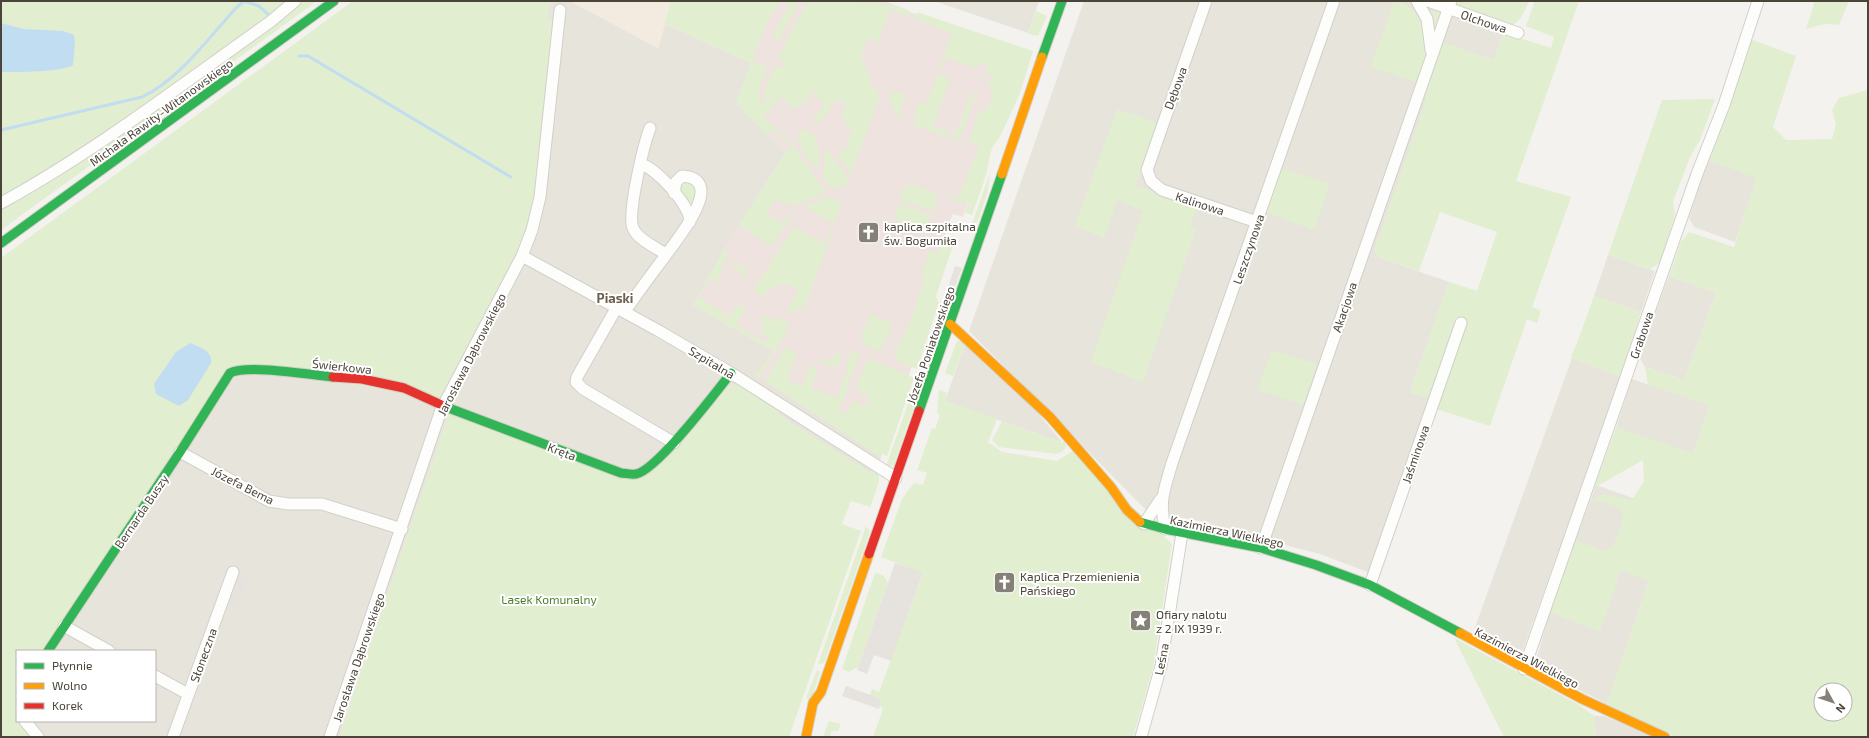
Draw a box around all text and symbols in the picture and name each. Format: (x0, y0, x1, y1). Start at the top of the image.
street label: Olchowa (1459, 7, 1509, 35)
street label: Michała Rawity-Witanowskiego (87, 55, 235, 169)
street label: Dębowa (1161, 65, 1189, 111)
street label: Kalinowa (1174, 189, 1226, 217)
street label: Leszczynowa (1229, 212, 1267, 286)
place label: kaplica szpitalna św. Bogumiła (884, 219, 976, 247)
church icon: kaplica szpitalna św. Bogumiła (855, 220, 881, 246)
street label: Akacjowa (1329, 280, 1360, 334)
street label: Józefa Poniatowskiego (903, 284, 957, 406)
street label: Jarosława Dąbrowskiego (434, 290, 508, 418)
district label: Piaski (597, 290, 633, 306)
street label: Grabowa (1626, 310, 1656, 360)
street label: Szpitalna (687, 343, 737, 381)
street label: Świerkowa (311, 356, 373, 376)
street label: Jaśminowa (1399, 423, 1431, 485)
street label: Kręta (546, 439, 578, 463)
street label: Józefa Bema (209, 463, 277, 507)
street label: Bernarda Buszy (111, 471, 171, 551)
street label: Kazimierza Wielkiego (1169, 512, 1285, 550)
place label: Kaplica Przemienienia Pańskiego (1020, 569, 1140, 597)
church icon: Kaplica Przemienienia Pańskiego (992, 570, 1018, 596)
street label: Jarosława Dąbrowskiego (329, 590, 387, 723)
park label: Lasek Komunalny (501, 592, 597, 606)
place label: Ofiary nalotu z 2 IX 1939 r. (1156, 607, 1227, 635)
place icon: Ofiary nalotu z 2 IX 1939 r. (1128, 608, 1154, 634)
street label: Kazimierza Wielkiego (1472, 624, 1582, 691)
street label: Słoneczna (187, 626, 219, 684)
street label: Leśna (1151, 642, 1171, 676)
legend (16, 650, 156, 722)
text: Płynnie (52, 658, 92, 672)
text: Wolno (52, 678, 88, 692)
north arrow (1813, 682, 1853, 722)
text: Korek (52, 698, 83, 712)
text: N (1833, 702, 1849, 716)

